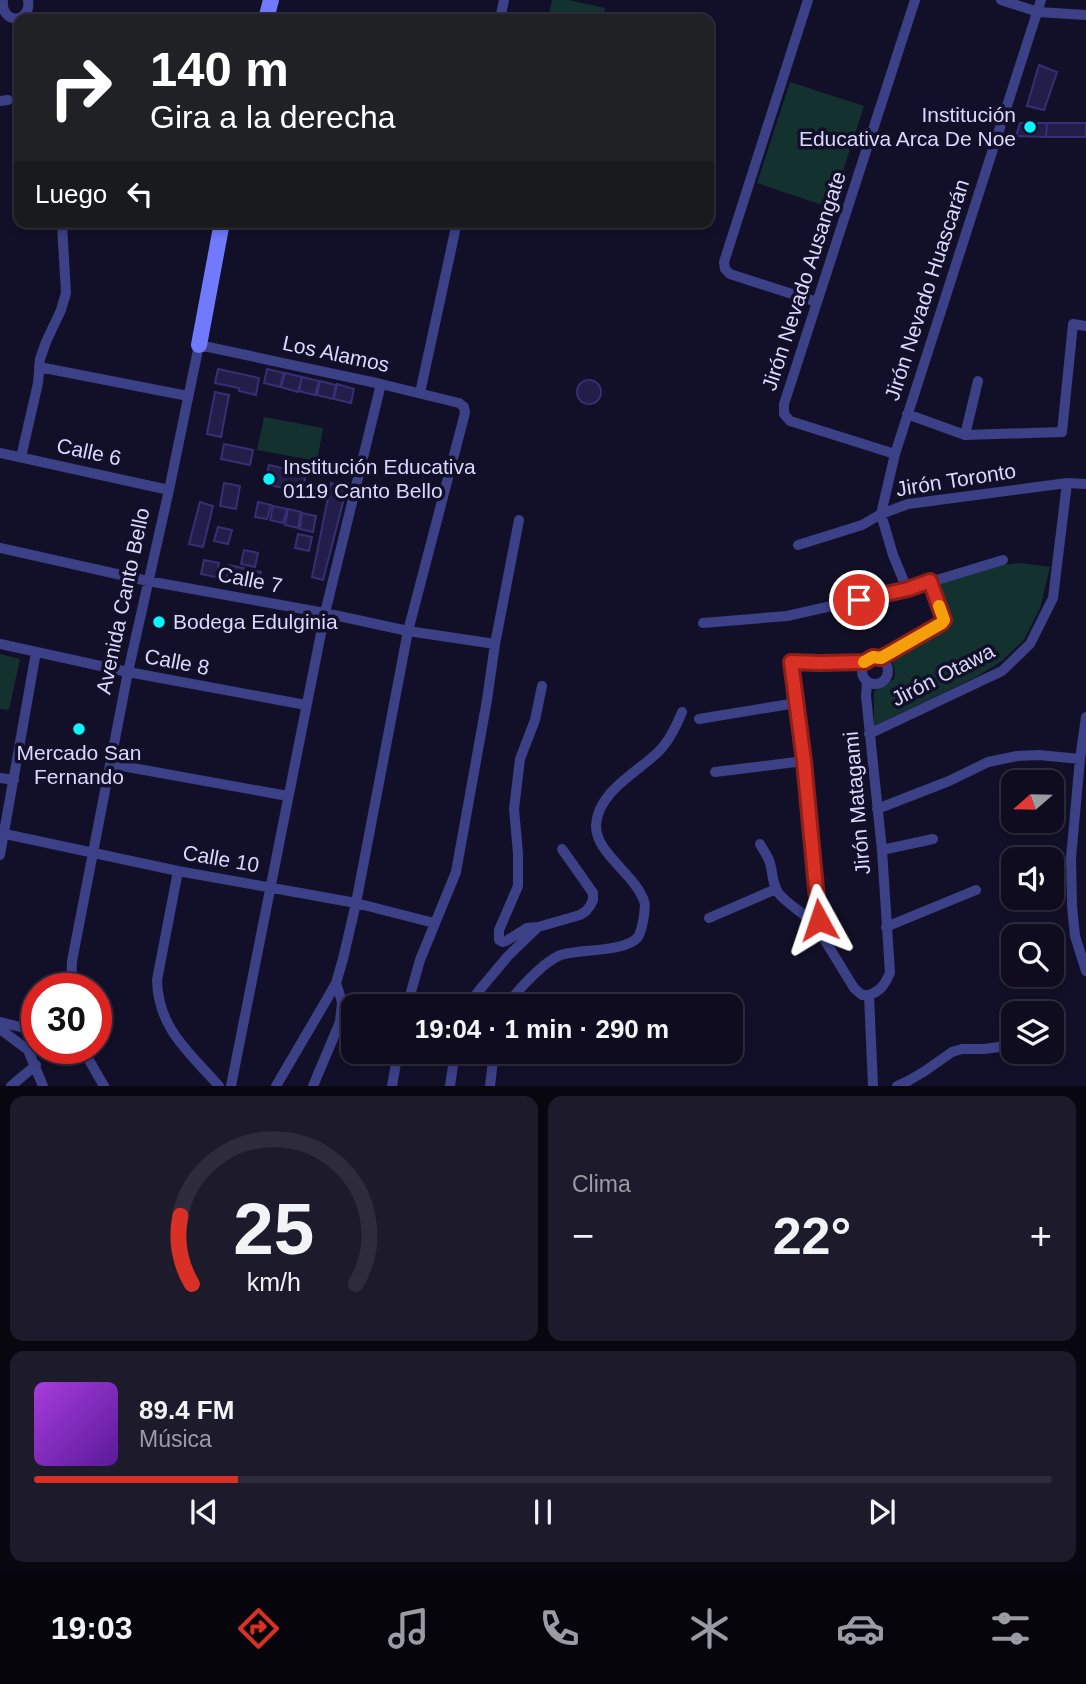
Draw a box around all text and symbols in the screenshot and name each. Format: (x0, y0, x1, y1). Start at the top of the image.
icon: right (35, 42, 126, 133)
text: 140 m (150, 42, 289, 96)
text: Gira a la derecha (150, 99, 395, 135)
place label: Institución Educativa Arca De Noe (799, 103, 1016, 150)
marker: Institución Educativa Arca De Noe (1022, 119, 1038, 135)
street label: Jirón Nevado Ausangate (757, 168, 850, 393)
icon: left (121, 175, 159, 213)
street label: Jirón Nevado Huascarán (880, 176, 973, 403)
text: Luego (35, 179, 107, 209)
street label: Los Alamos (281, 331, 392, 376)
street label: Calle 6 (55, 433, 123, 470)
place label: Institución Educativa 0119 Canto Bello (283, 455, 476, 502)
street label: Jirón Toronto (894, 459, 1017, 500)
marker: Institución Educativa 0119 Canto Bello (261, 471, 277, 487)
street label: Avenida Canto Bello (92, 506, 154, 696)
street label: Calle 7 (216, 562, 284, 597)
pin (829, 570, 889, 630)
icon: arrive (840, 581, 878, 619)
place label: Bodega Edulginia (173, 610, 338, 633)
marker: Bodega Edulginia (151, 614, 167, 630)
street label: Jirón Otawa (888, 639, 998, 710)
street label: Calle 8 (143, 644, 211, 679)
marker: Mercado San Fernando (71, 721, 87, 737)
street label: Jirón Matagami (839, 731, 874, 876)
place label: Mercado San Fernando (17, 741, 141, 788)
north arrow (1001, 770, 1064, 833)
map controls (1001, 770, 1064, 1064)
street label: Calle 10 (181, 840, 261, 877)
button: sound (1001, 847, 1064, 910)
position arrow (782, 883, 856, 957)
button: search (1001, 924, 1064, 987)
speed limit sign: 30 (21, 973, 112, 1064)
button: layers (1001, 1001, 1064, 1064)
text: 19:04 · 1 min · 290 m (415, 1014, 669, 1044)
text: Clima (572, 1171, 631, 1197)
text: 25 (234, 1189, 314, 1270)
text: 22° (773, 1207, 851, 1265)
text: − (572, 1215, 594, 1257)
text: + (1030, 1215, 1052, 1257)
text: km/h (247, 1268, 301, 1296)
text: 89.4 FM (139, 1395, 234, 1425)
text: Música (139, 1426, 212, 1452)
icon: previous (185, 1493, 223, 1531)
icon: pause (524, 1493, 562, 1531)
icon: next (863, 1493, 901, 1531)
icon: directions (234, 1604, 283, 1653)
icon: music (384, 1604, 433, 1653)
icon: phone (535, 1604, 584, 1653)
icon: climate (685, 1604, 734, 1653)
icon: car (836, 1604, 885, 1653)
icon: filters (986, 1604, 1035, 1653)
text: 19:03 (51, 1610, 133, 1646)

